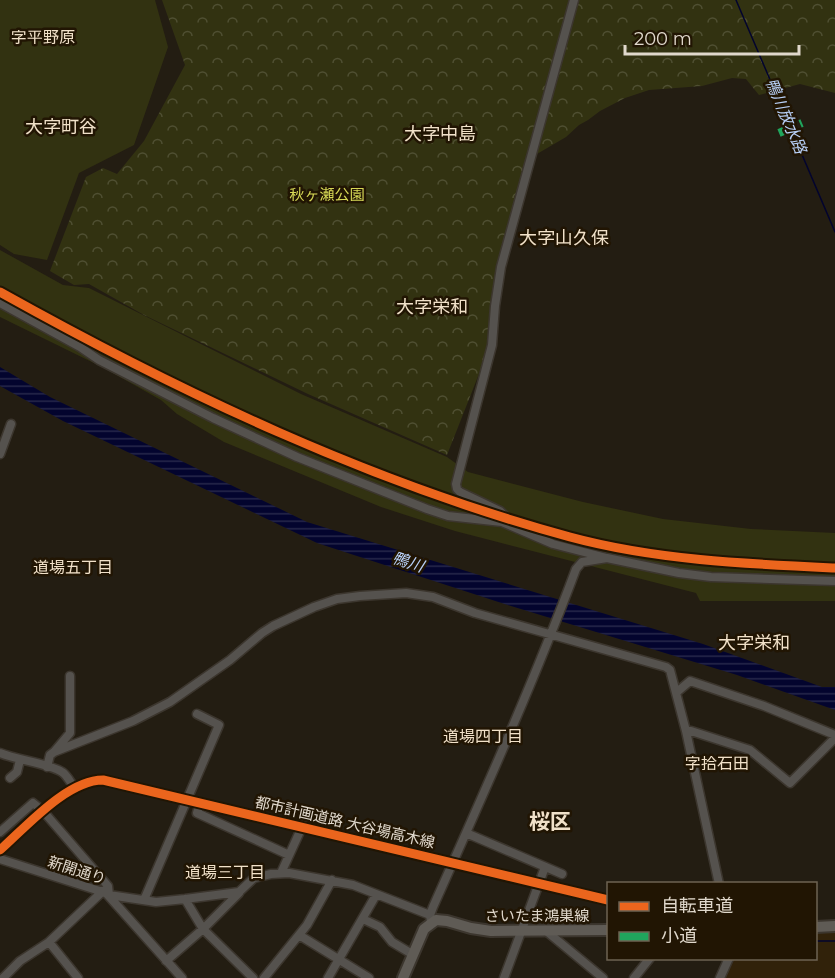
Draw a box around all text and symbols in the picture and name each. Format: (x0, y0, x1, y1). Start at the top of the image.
scale bar (625, 18, 799, 56)
district label: 字平野原 (11, 28, 75, 47)
text: 200 m (634, 28, 692, 50)
water label: 鴨川放水路 (762, 75, 811, 158)
district label: 大字町谷 (25, 116, 97, 138)
district label: 大字中島 (404, 123, 476, 145)
park label: 秋ヶ瀬公園 (289, 185, 365, 204)
district label: 大字山久保 (519, 227, 609, 249)
district label: 大字栄和 (396, 296, 468, 318)
water label: 鴨川 (390, 548, 428, 577)
district label: 道場五丁目 (33, 558, 113, 577)
district label: 大字栄和 (718, 632, 790, 654)
district label: 道場四丁目 (443, 727, 523, 746)
district label: 字拾石田 (685, 754, 749, 773)
street label: 都市計画道路 大谷場高木線 (253, 792, 437, 852)
district label: 桜区 (529, 809, 571, 834)
street label: 新開通り (46, 852, 108, 888)
district label: 道場三丁目 (185, 863, 265, 882)
legend (607, 882, 817, 960)
text: 自転車道 (661, 895, 733, 917)
street label: さいたま鴻巣線 (485, 906, 589, 925)
text: 小道 (661, 925, 697, 947)

